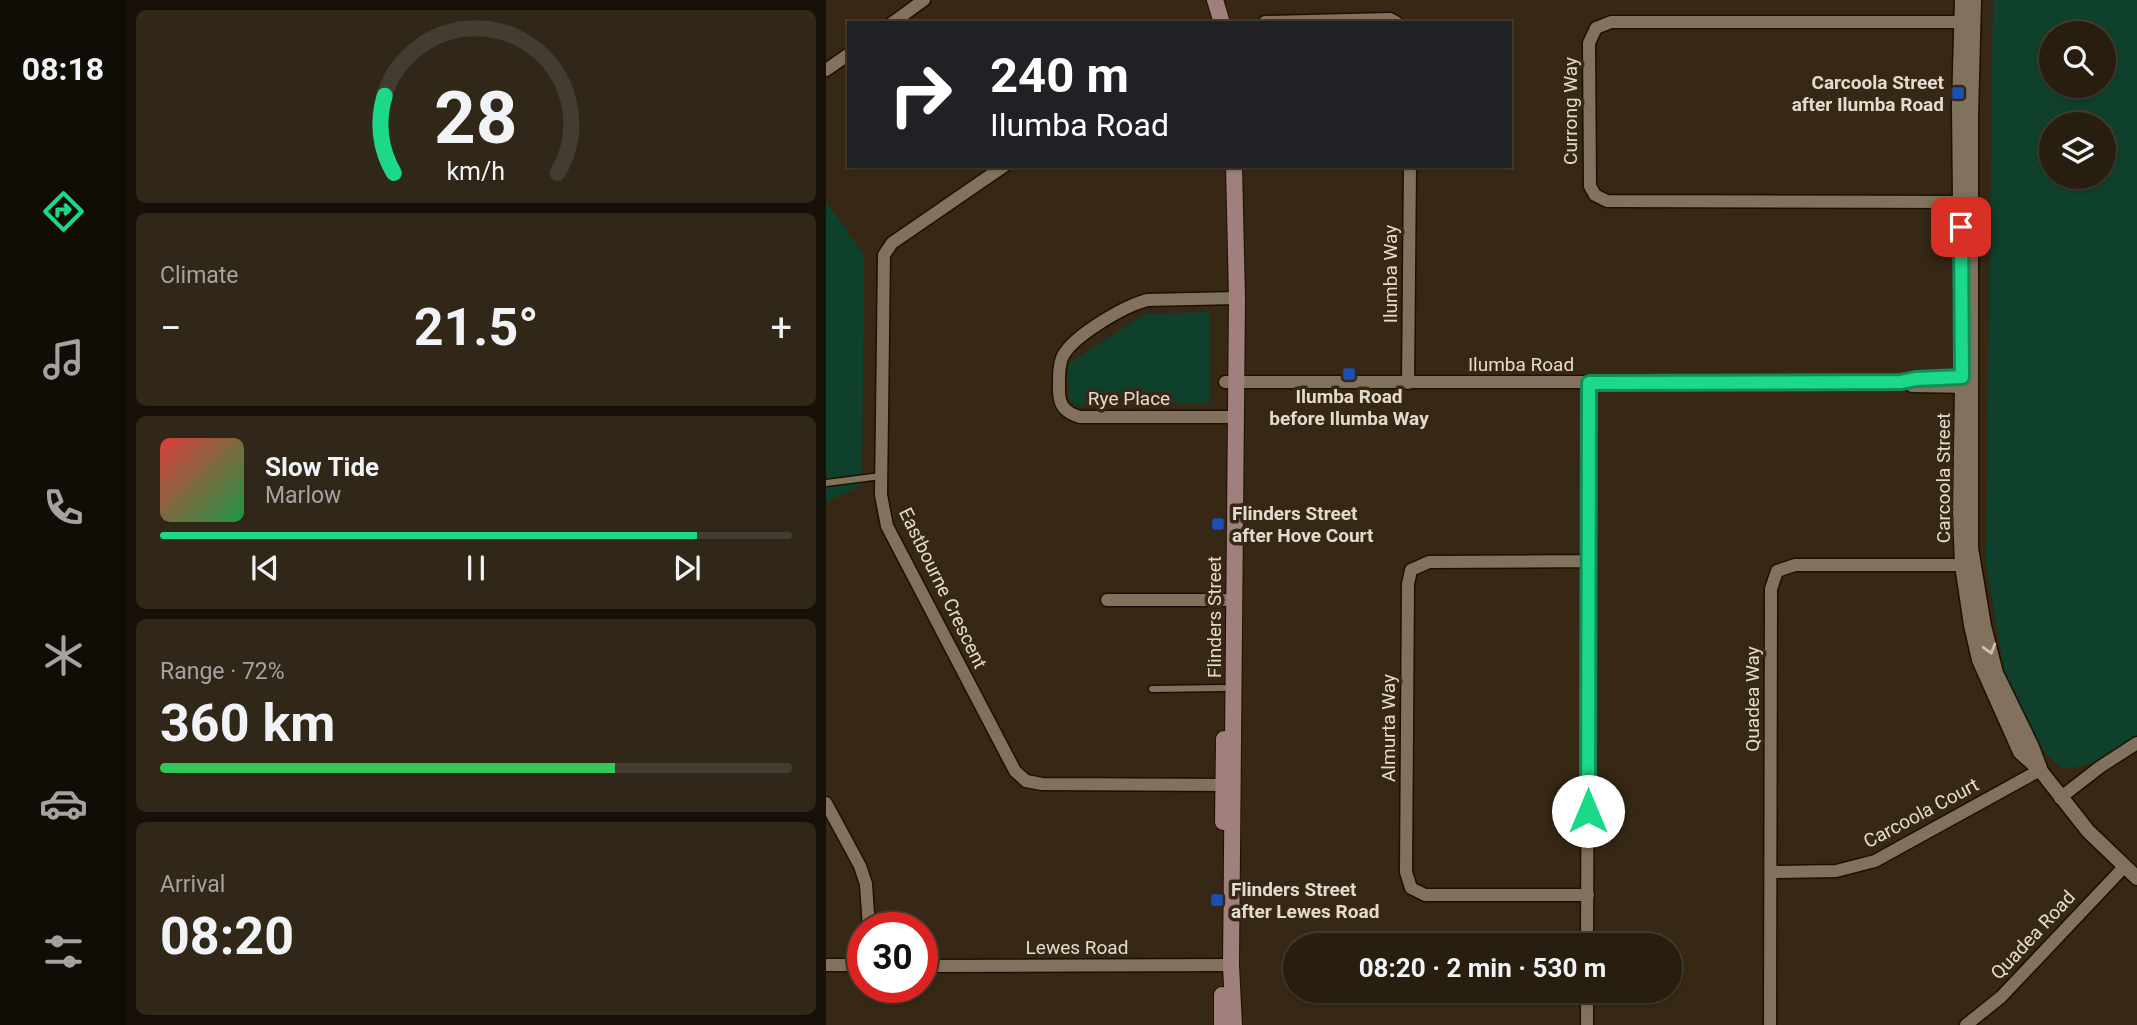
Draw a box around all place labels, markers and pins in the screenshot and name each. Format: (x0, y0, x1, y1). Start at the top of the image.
place label: Carcoola Street after Ilumba Road (1792, 71, 1945, 116)
marker: Carcoola Street after Ilumba Road (1950, 85, 1966, 101)
pin (1931, 197, 1991, 257)
marker: Ilumba Road before Ilumba Way (1341, 366, 1357, 382)
place label: Ilumba Road before Ilumba Way (1269, 385, 1429, 430)
place label: Flinders Street after Hove Court (1232, 502, 1374, 547)
marker: Flinders Street after Hove Court (1210, 516, 1226, 532)
place label: Flinders Street after Lewes Road (1231, 878, 1379, 923)
marker: Flinders Street after Lewes Road (1209, 892, 1225, 908)

